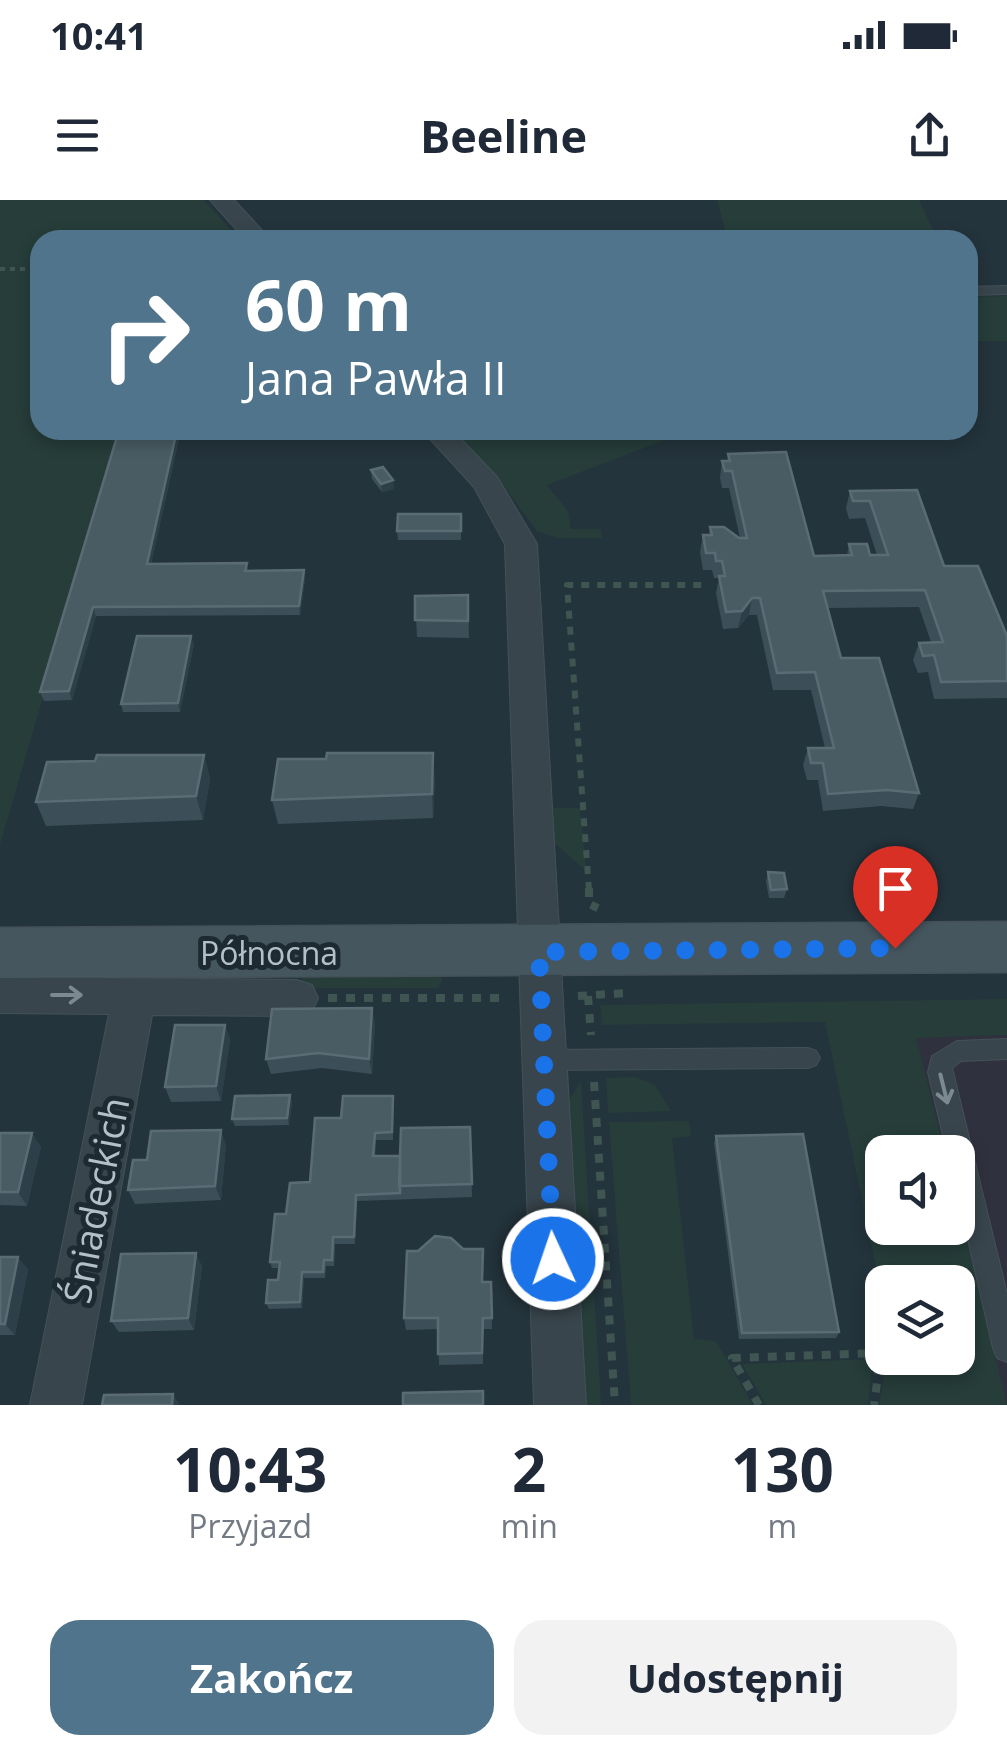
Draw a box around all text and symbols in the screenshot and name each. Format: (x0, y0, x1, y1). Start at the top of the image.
text: 10:41 (50, 9, 148, 61)
text: Beeline (420, 105, 587, 166)
icon: menu (50, 108, 105, 163)
icon: share (902, 108, 957, 163)
text: 60 m (245, 256, 412, 352)
icon: right (80, 270, 210, 400)
text: Jana Pawła II (245, 347, 507, 408)
pin (853, 846, 938, 949)
icon: arrive (868, 861, 923, 916)
street label: Północna (200, 931, 338, 974)
one-way arrow (50, 986, 83, 1004)
one-way arrow (936, 1072, 954, 1104)
street label: Śniadeckich (50, 1093, 140, 1307)
map controls (865, 1135, 975, 1375)
button: sound (865, 1135, 975, 1245)
position arrow (501, 1207, 605, 1311)
button: layers (865, 1265, 975, 1375)
text: 10:43 (173, 1428, 327, 1510)
text: 2 (512, 1428, 546, 1510)
text: 130 (731, 1428, 834, 1510)
text: Przyjazd (188, 1504, 312, 1547)
text: min (501, 1504, 558, 1547)
text: m (768, 1504, 797, 1547)
button: Zakończ (50, 1620, 494, 1735)
button: Udostępnij (514, 1620, 957, 1735)

